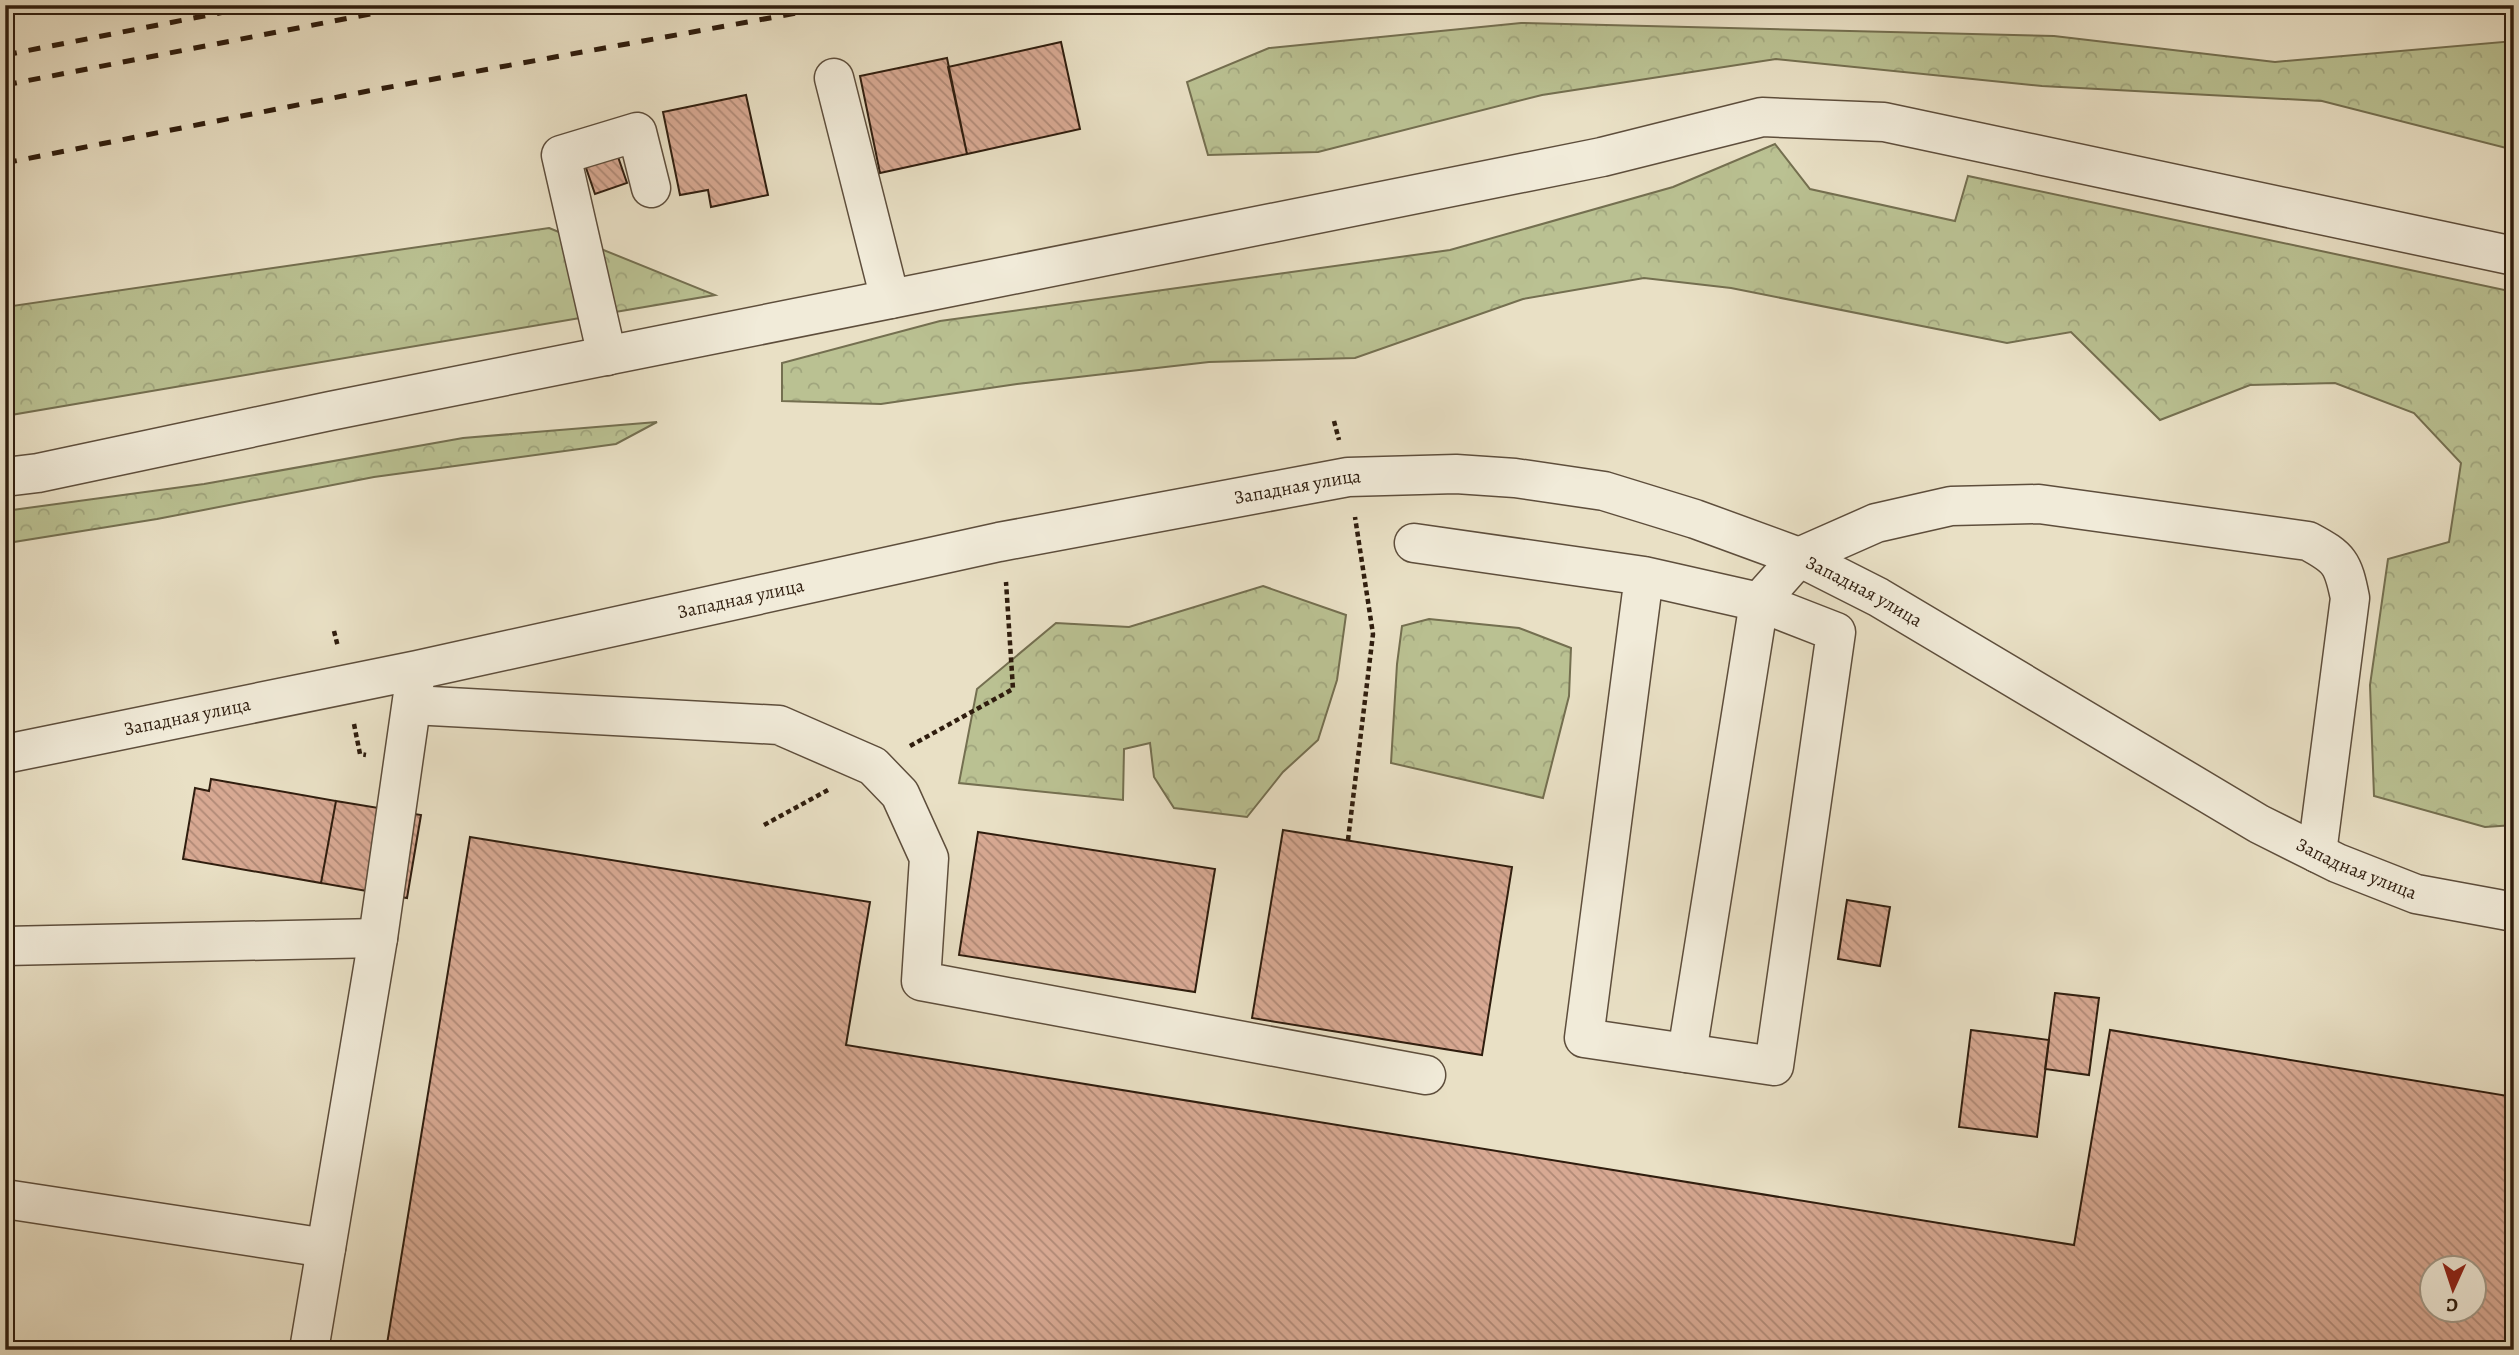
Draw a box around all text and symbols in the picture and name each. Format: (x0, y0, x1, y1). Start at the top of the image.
street label: Западная улица (1232, 463, 1362, 511)
street label: Западная улица (1801, 549, 1927, 634)
street label: Западная улица (675, 572, 807, 625)
street label: Западная улица (121, 691, 253, 742)
street label: Западная улица (2292, 832, 2421, 906)
north arrow (2418, 1254, 2488, 1324)
text: С (2446, 1292, 2459, 1318)

